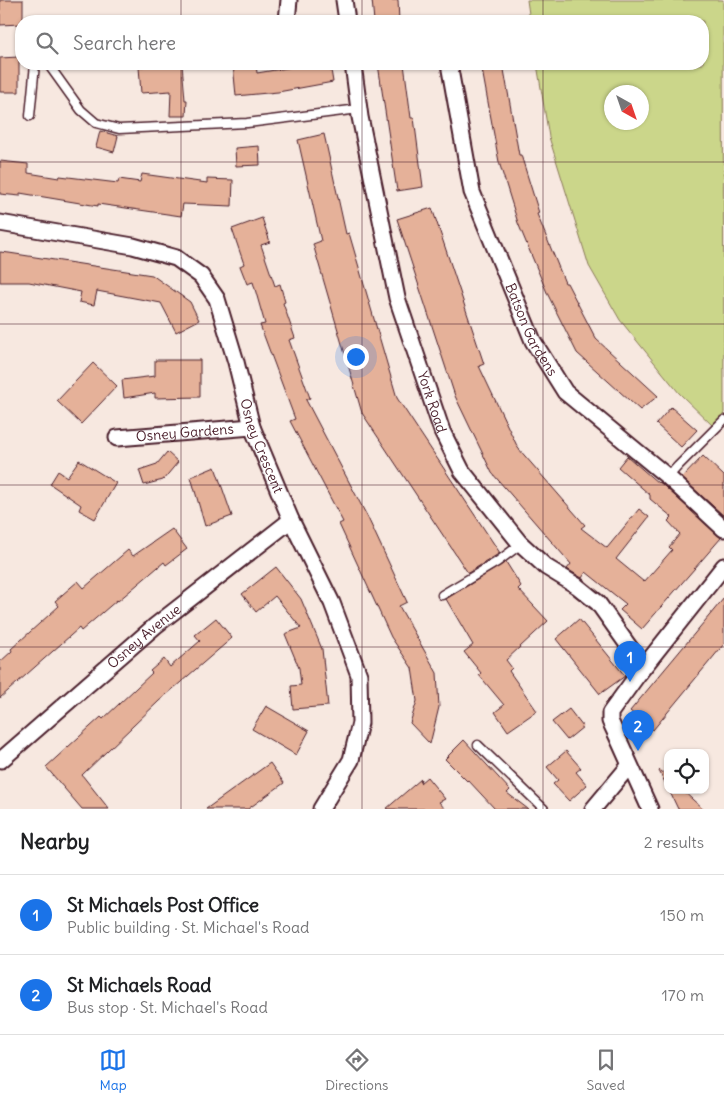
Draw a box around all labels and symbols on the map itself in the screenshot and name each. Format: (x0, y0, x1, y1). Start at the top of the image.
north arrow (604, 85, 649, 130)
street label: Batson Gardens (501, 280, 562, 379)
your location (343, 344, 369, 370)
street label: York Road (413, 369, 451, 435)
street label: Osney Crescent (236, 397, 288, 496)
street label: Osney Gardens (135, 420, 234, 445)
street label: Osney Avenue (103, 600, 185, 673)
pin: 1 (614, 641, 646, 682)
pin: 2 (622, 710, 654, 751)

